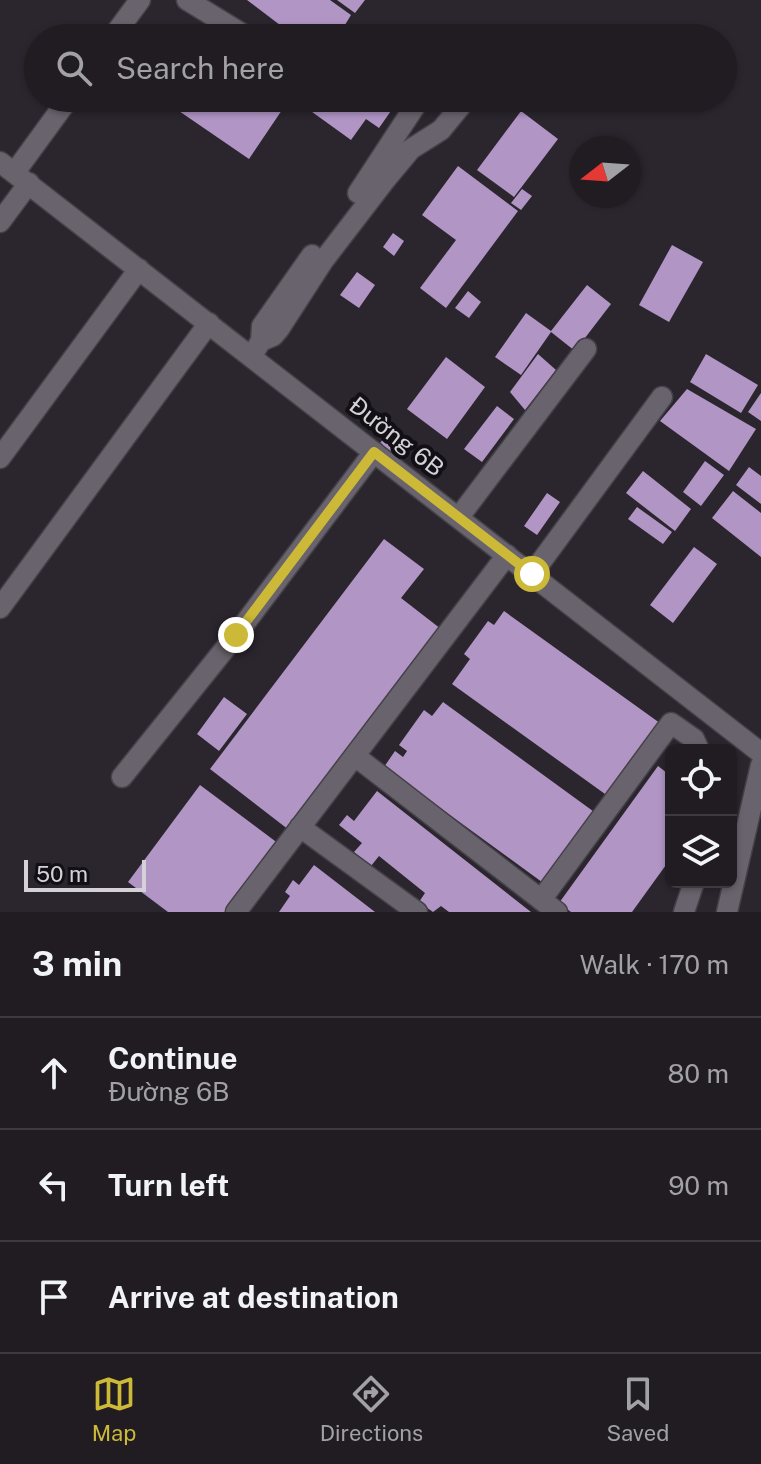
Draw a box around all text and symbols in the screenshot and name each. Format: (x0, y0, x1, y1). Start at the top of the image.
search box (24, 24, 737, 112)
icon: search (52, 46, 96, 90)
text: Search here (116, 50, 284, 86)
north arrow (569, 136, 641, 208)
street label: Đường 6B (344, 390, 450, 482)
route start (514, 556, 550, 592)
route end (218, 617, 254, 653)
map controls (665, 744, 737, 888)
button: locate (665, 744, 737, 816)
button: layers (665, 816, 737, 888)
scale bar (24, 856, 146, 892)
text: 50 m (36, 861, 88, 887)
text: 3 min (32, 944, 122, 984)
text: Walk · 170 m (580, 949, 729, 980)
text: Continue (108, 1040, 238, 1076)
icon: ahead (32, 1051, 76, 1095)
text: 80 m (668, 1058, 729, 1089)
text: Đường 6B (108, 1076, 230, 1107)
icon: left (32, 1163, 76, 1207)
text: Turn left (108, 1167, 229, 1203)
text: 90 m (668, 1170, 729, 1201)
icon: arrive (32, 1275, 76, 1319)
text: Arrive at destination (108, 1279, 399, 1315)
tab: Map (92, 1372, 136, 1446)
tab: Directions (320, 1372, 423, 1446)
tab: Saved (606, 1372, 669, 1446)

